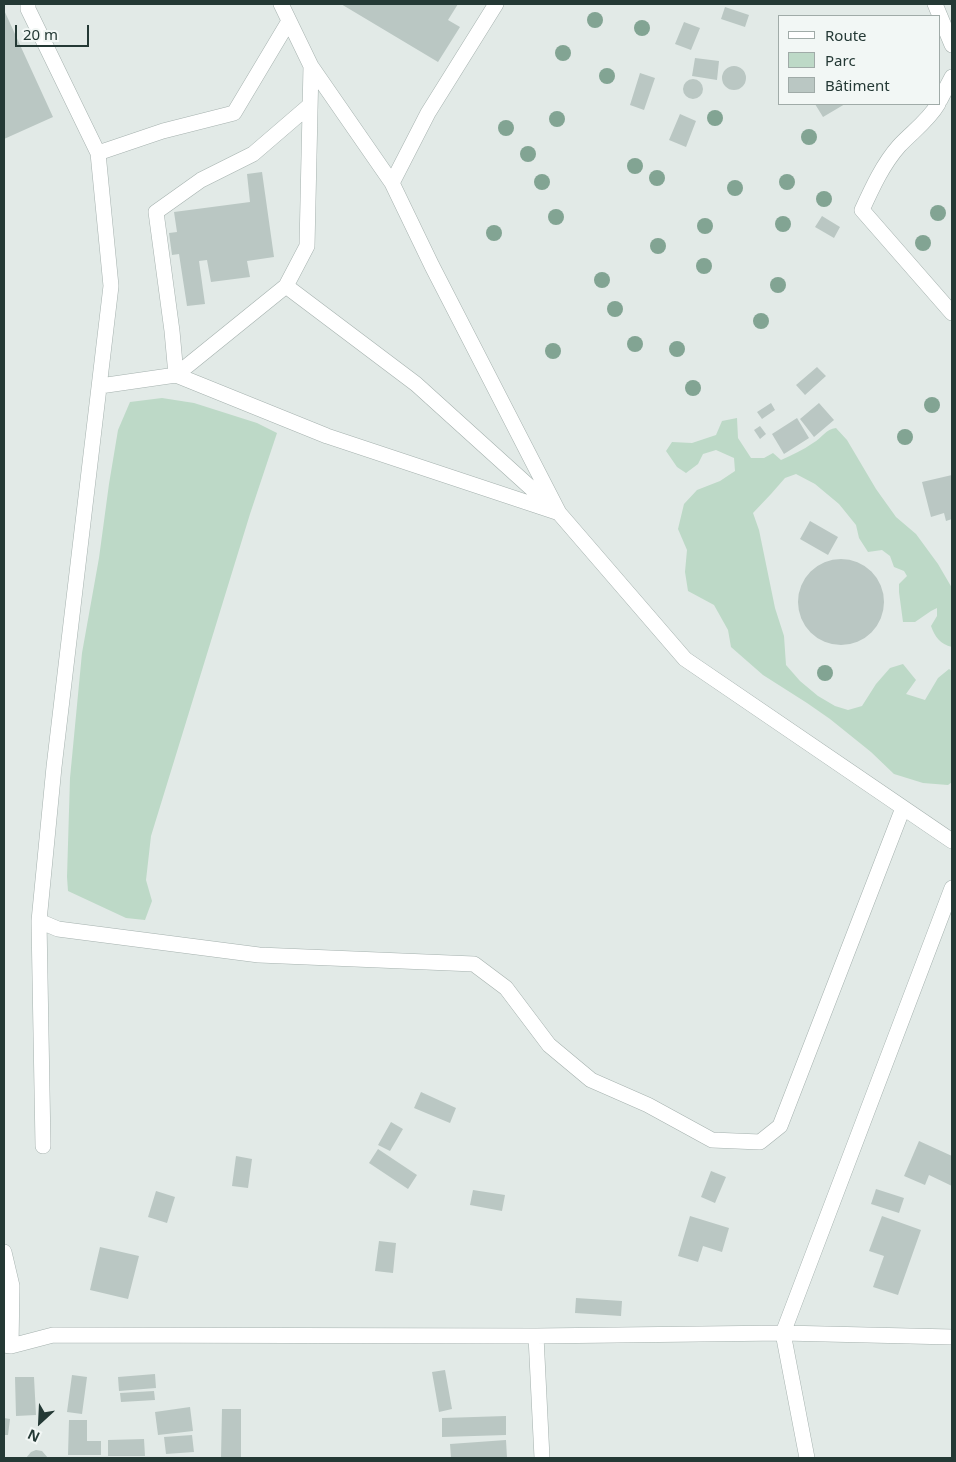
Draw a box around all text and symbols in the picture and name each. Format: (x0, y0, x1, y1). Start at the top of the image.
scale bar (18, 15, 91, 47)
legend (778, 15, 941, 105)
text: 20 m (23, 24, 58, 44)
text: Route (825, 25, 867, 45)
text: Parc (825, 50, 856, 70)
text: Bâtiment (825, 75, 890, 95)
north arrow (15, 1397, 65, 1447)
text: N (24, 1425, 43, 1447)

